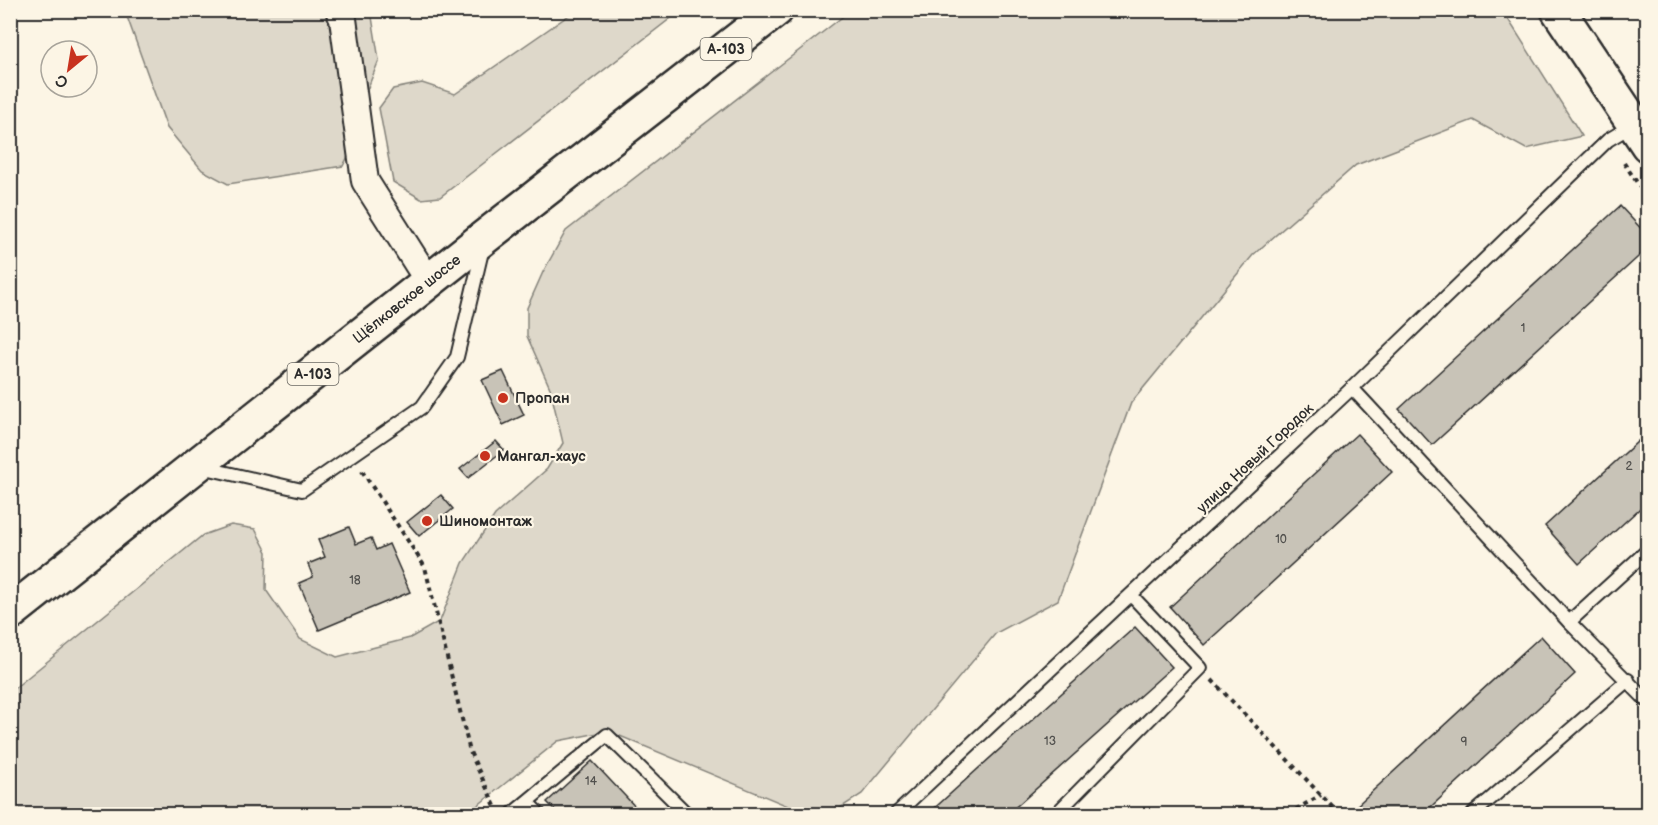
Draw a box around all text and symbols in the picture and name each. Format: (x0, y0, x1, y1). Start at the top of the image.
road number: А-103 (700, 38, 752, 60)
north arrow (39, 39, 99, 99)
text: С (53, 70, 72, 92)
street label: Щёлковское шоссе (349, 251, 465, 348)
house number: 1 (1521, 321, 1525, 336)
road number: А-103 (288, 363, 338, 385)
place label: Пропан (515, 389, 570, 408)
marker: Пропан (496, 391, 510, 405)
street label: улица Новый Городок (1193, 399, 1318, 517)
place label: Мангал-хаус (497, 447, 586, 466)
marker: Мангал-хаус (478, 449, 492, 463)
house number: 2 (1625, 459, 1633, 474)
place label: Шиномонтаж (439, 512, 532, 531)
marker: Шиномонтаж (420, 514, 434, 528)
house number: 10 (1275, 532, 1287, 547)
house number: 18 (349, 573, 361, 588)
house number: 13 (1044, 734, 1056, 749)
house number: 9 (1461, 735, 1468, 750)
house number: 14 (585, 774, 598, 789)

